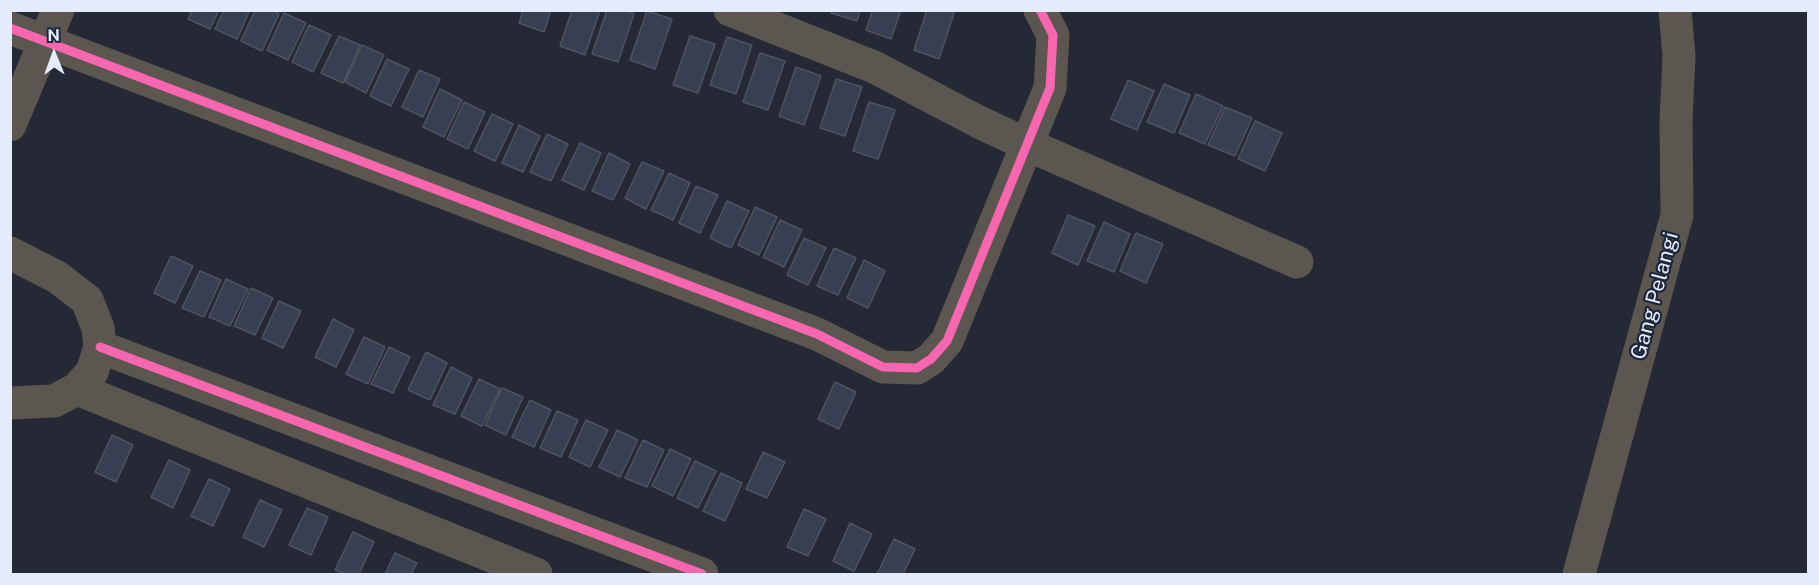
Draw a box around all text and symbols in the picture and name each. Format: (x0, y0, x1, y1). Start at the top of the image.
north arrow (24, 24, 84, 84)
text: N (47, 26, 60, 45)
street label: Gang Pelangi (1626, 230, 1684, 362)

